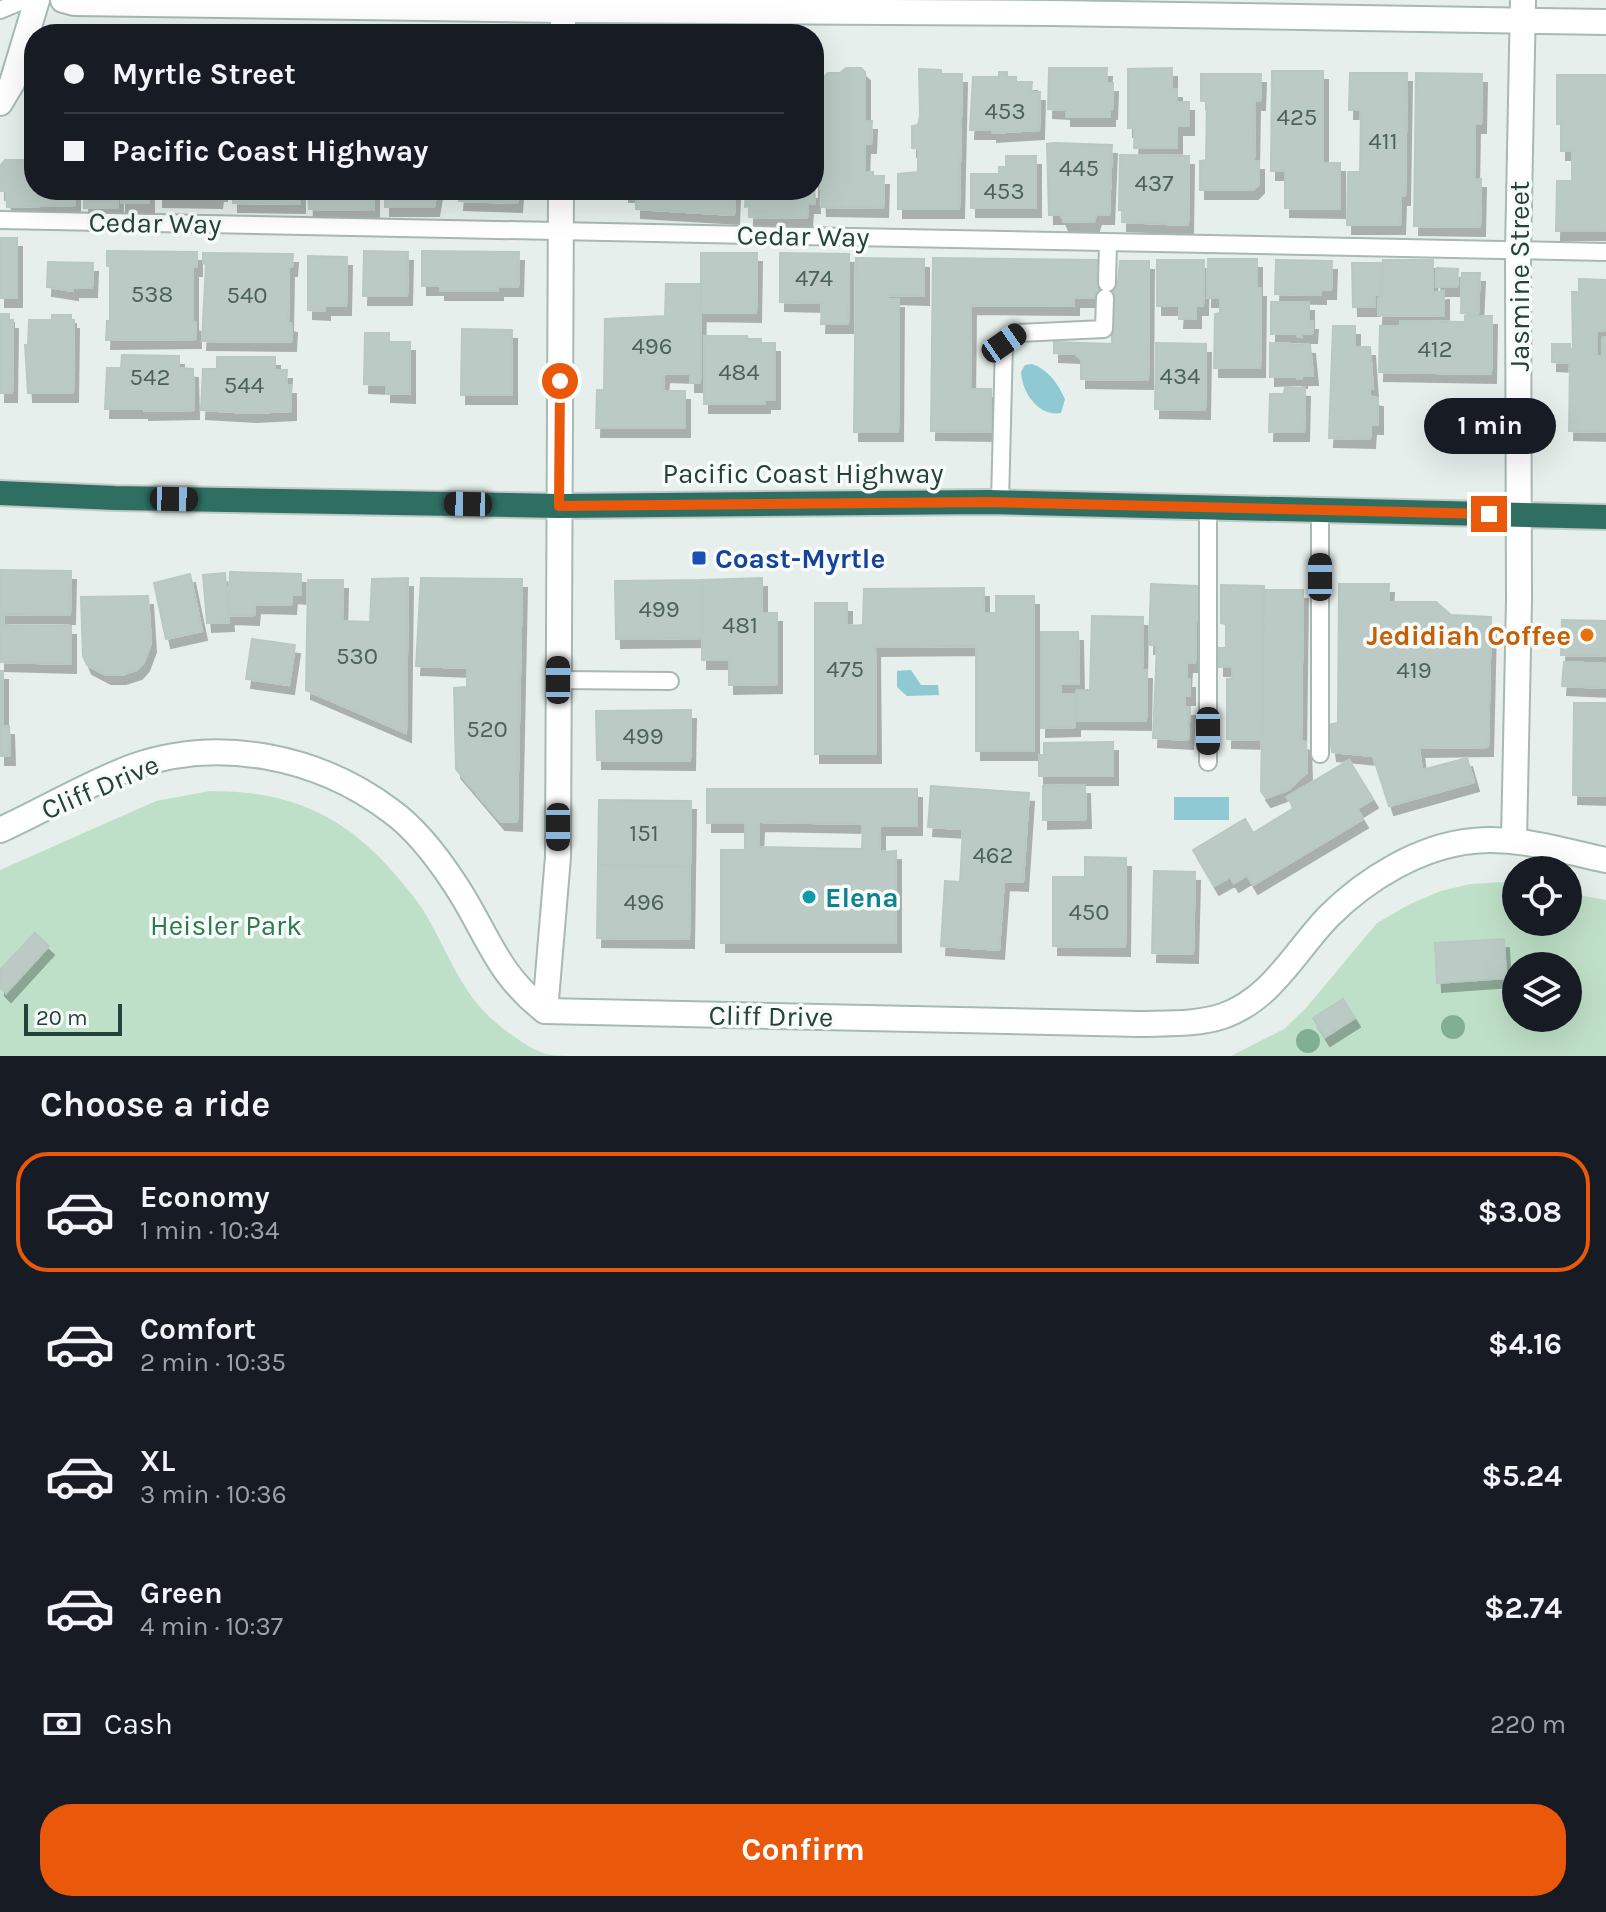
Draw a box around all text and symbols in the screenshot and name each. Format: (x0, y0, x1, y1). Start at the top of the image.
text: Myrtle Street (112, 56, 296, 92)
house number: 453 (984, 97, 1026, 125)
house number: 425 (1277, 103, 1317, 131)
house number: 411 (1368, 127, 1398, 155)
text: Pacific Coast Highway (112, 133, 428, 169)
house number: 445 (1059, 154, 1099, 182)
house number: 437 (1135, 169, 1173, 197)
house number: 453 (983, 177, 1025, 205)
street label: Jasmine Street (1503, 181, 1536, 371)
street label: Cedar Way (88, 205, 222, 241)
street label: Cedar Way (736, 218, 870, 254)
house number: 474 (795, 264, 833, 292)
house number: 538 (131, 280, 173, 308)
house number: 540 (226, 281, 268, 309)
car (977, 319, 1031, 367)
house number: 496 (631, 332, 673, 360)
house number: 412 (1417, 335, 1453, 363)
house number: 484 (718, 358, 760, 386)
house number: 434 (1160, 362, 1200, 390)
house number: 542 (130, 363, 170, 391)
route start (542, 363, 578, 399)
house number: 544 (224, 371, 264, 399)
callout: 1 min (1423, 398, 1555, 454)
text: 1 min (1457, 410, 1523, 441)
street label: Pacific Coast Highway (662, 457, 944, 490)
car (150, 487, 198, 511)
car (444, 492, 492, 516)
route end (1471, 496, 1507, 532)
place label: Coast-Myrtle (715, 542, 885, 575)
marker: Coast-Myrtle (690, 549, 708, 567)
car (1308, 553, 1332, 601)
house number: 499 (638, 595, 680, 623)
house number: 481 (722, 611, 758, 639)
place label: Jedidiah Coffee (1366, 619, 1571, 652)
marker: Jedidiah Coffee (1578, 626, 1596, 644)
house number: 530 (336, 642, 378, 670)
house number: 475 (826, 655, 864, 683)
car (546, 656, 570, 704)
house number: 419 (1396, 656, 1432, 684)
car (1196, 707, 1220, 755)
house number: 520 (466, 715, 508, 743)
house number: 499 (622, 722, 664, 750)
street label: Cliff Drive (36, 747, 164, 827)
car (546, 803, 570, 851)
house number: 151 (629, 819, 659, 847)
house number: 462 (972, 841, 1014, 869)
map controls (1502, 856, 1582, 1032)
button: locate (1502, 856, 1582, 936)
place label: Elena (825, 881, 899, 914)
house number: 496 (623, 888, 665, 916)
marker: Elena (800, 888, 818, 906)
house number: 450 (1068, 898, 1110, 926)
park label: Heisler Park (150, 909, 302, 942)
button: layers (1502, 952, 1582, 1032)
street label: Cliff Drive (708, 998, 834, 1034)
scale bar (24, 1000, 122, 1036)
text: 20 m (36, 1005, 88, 1031)
text: Choose a ride (40, 1083, 270, 1125)
icon: car (44, 1176, 116, 1248)
text: Economy (140, 1179, 270, 1215)
text: $3.08 (1478, 1194, 1562, 1230)
text: 1 min · 10:34 (140, 1215, 279, 1246)
icon: car (44, 1308, 116, 1380)
text: Comfort (140, 1311, 256, 1347)
text: $4.16 (1488, 1326, 1562, 1362)
text: 2 min · 10:35 (140, 1347, 286, 1378)
icon: car (44, 1440, 116, 1512)
text: XL (140, 1443, 175, 1479)
text: $5.24 (1481, 1458, 1562, 1494)
text: 3 min · 10:36 (140, 1479, 287, 1510)
icon: car (44, 1572, 116, 1644)
text: Green (140, 1575, 223, 1611)
text: $2.74 (1484, 1590, 1562, 1626)
text: 4 min · 10:37 (140, 1611, 283, 1642)
icon: cash (40, 1702, 84, 1746)
text: Cash (104, 1706, 173, 1742)
text: 220 m (1490, 1709, 1566, 1740)
button: Confirm (40, 1804, 1566, 1896)

